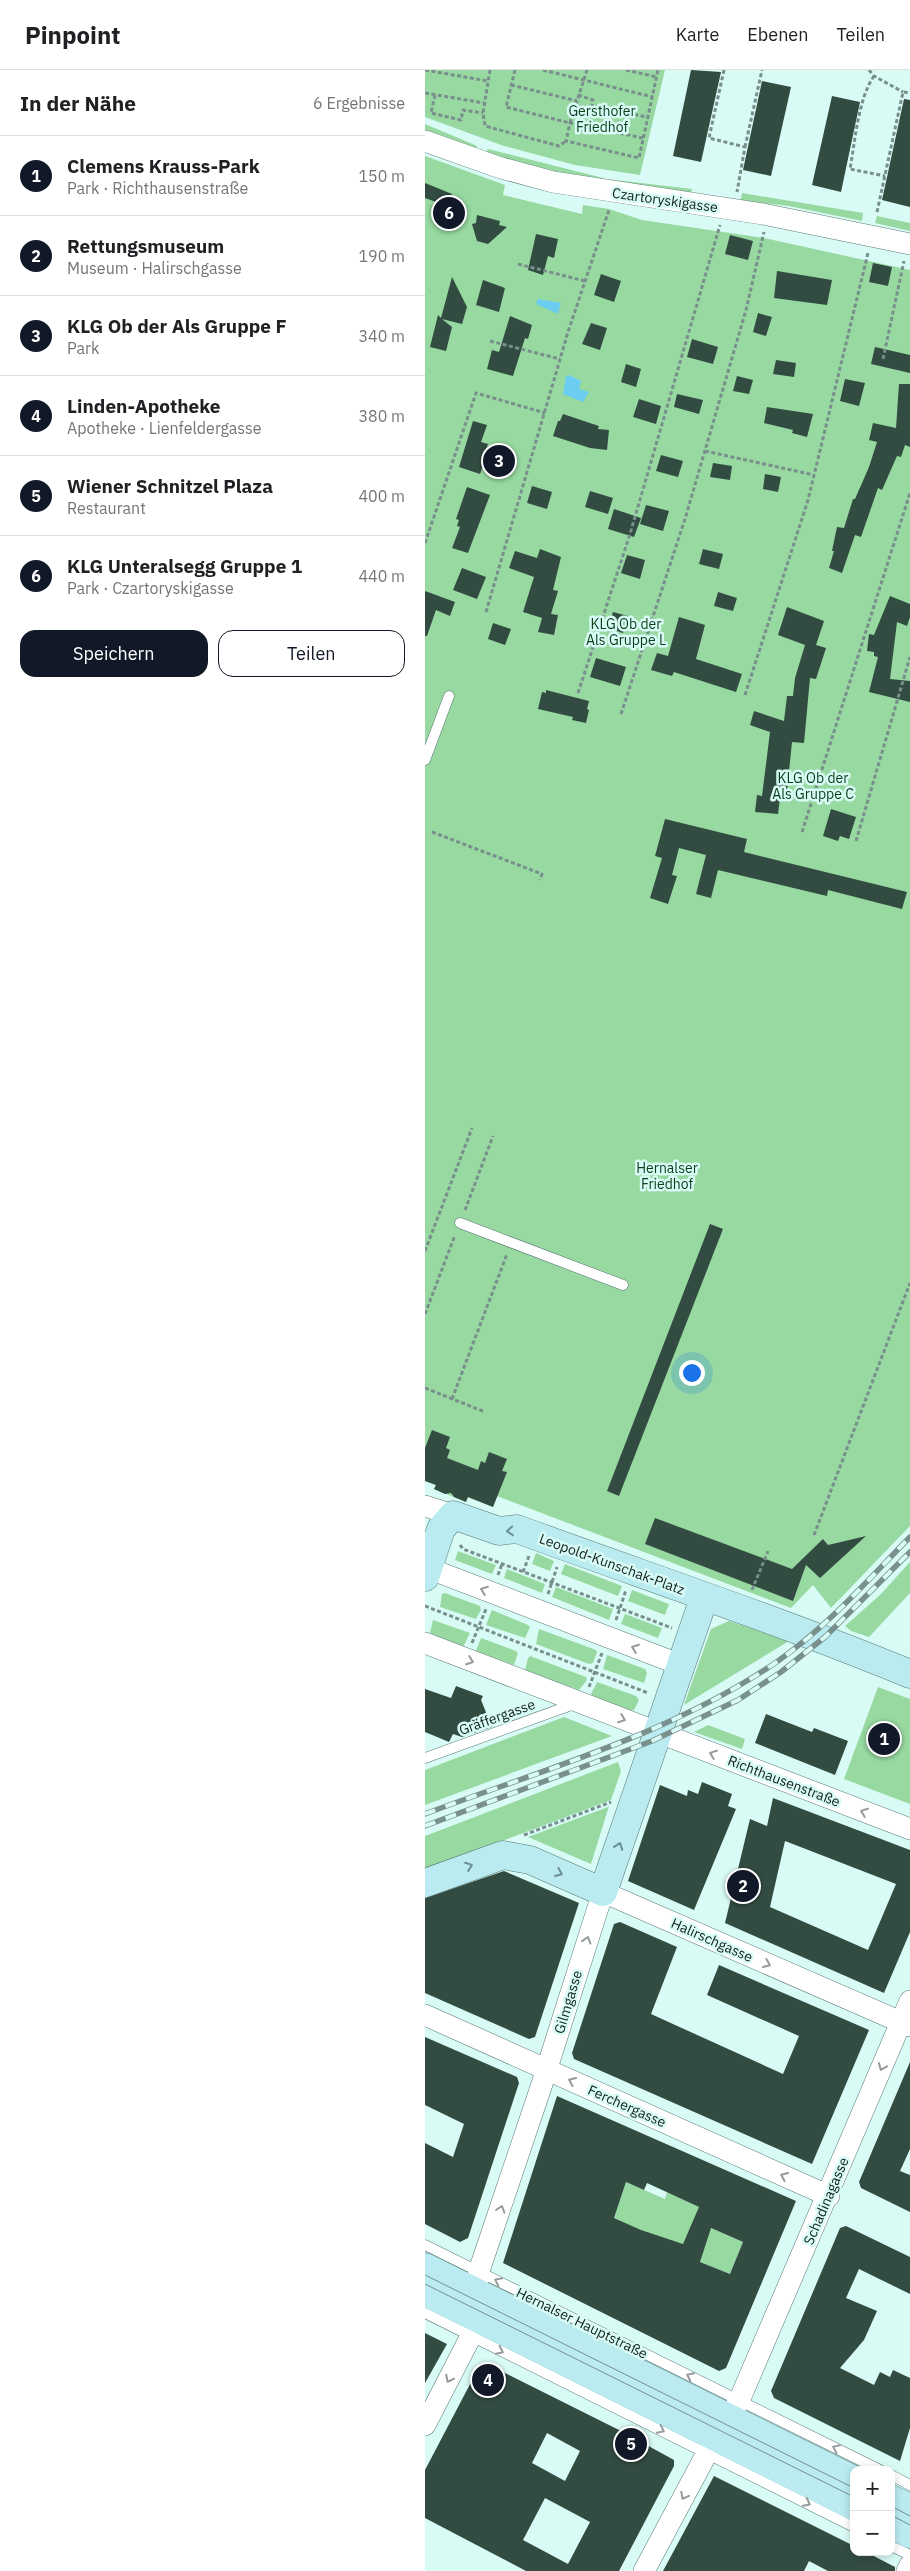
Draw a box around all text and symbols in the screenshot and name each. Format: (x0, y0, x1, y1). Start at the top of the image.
text: Pinpoint (25, 19, 120, 51)
text: Karte (676, 23, 719, 46)
text: Ebenen (747, 23, 808, 46)
text: Teilen (836, 23, 885, 46)
text: In der Nähe (20, 89, 136, 117)
text: 6 Ergebnisse (313, 93, 405, 113)
park label: Gersthofer Friedhof (568, 102, 636, 136)
text: Clemens Krauss-Park (67, 154, 260, 178)
text: 1 (31, 166, 41, 186)
text: 150 m (358, 166, 405, 186)
text: Park · Richthausenstraße (67, 178, 248, 198)
street label: Czartoryskigasse (611, 184, 719, 216)
pin: 6 (433, 194, 465, 232)
text: Rettungsmuseum (67, 234, 224, 258)
text: 2 (31, 246, 41, 266)
text: 190 m (358, 246, 405, 266)
text: Museum · Halirschgasse (67, 258, 242, 278)
text: KLG Ob der Als Gruppe F (67, 314, 287, 338)
text: 3 (31, 326, 41, 346)
text: 340 m (358, 326, 405, 346)
text: Park (67, 338, 99, 358)
text: Linden-Apotheke (67, 394, 220, 418)
text: 4 (31, 406, 41, 426)
text: 380 m (358, 406, 405, 426)
text: Apotheke · Lienfeldergasse (67, 418, 262, 438)
pin: 3 (483, 442, 515, 480)
text: Wiener Schnitzel Plaza (67, 474, 273, 498)
text: 5 (31, 486, 41, 506)
text: 400 m (358, 486, 405, 506)
text: Restaurant (67, 498, 146, 518)
text: KLG Unteralsegg Gruppe 1 (67, 554, 302, 578)
text: 6 (31, 566, 41, 586)
text: 440 m (358, 566, 405, 586)
text: Park · Czartoryskigasse (67, 578, 234, 598)
park label: KLG Ob der Als Gruppe L (586, 615, 666, 649)
button: Speichern (20, 630, 208, 677)
button: Teilen (218, 630, 405, 677)
park label: KLG Ob der Als Gruppe C (772, 769, 854, 803)
park label: Hernalser Friedhof (636, 1159, 698, 1193)
your location (679, 1360, 705, 1386)
one-way arrow (505, 1525, 513, 1536)
street label: Leopold-Kunschak-Platz (537, 1529, 688, 1599)
one-way arrow (480, 1586, 488, 1596)
one-way arrow (632, 1644, 640, 1654)
one-way arrow (466, 1655, 474, 1665)
street label: Gräffergasse (456, 1695, 538, 1739)
one-way arrow (617, 1713, 626, 1723)
pin: 1 (868, 1720, 900, 1758)
one-way arrow (709, 1750, 718, 1760)
street label: Richthausenstraße (725, 1751, 843, 1811)
one-way arrow (861, 1808, 869, 1818)
one-way arrow (613, 1843, 623, 1851)
one-way arrow (464, 1862, 473, 1872)
one-way arrow (554, 1866, 563, 1877)
pin: 2 (727, 1867, 759, 1905)
street label: Halirschgasse (668, 1914, 756, 1966)
one-way arrow (582, 1936, 592, 1944)
one-way arrow (762, 1958, 771, 1969)
street label: Gilmgasse (550, 1968, 586, 2036)
one-way arrow (878, 2062, 889, 2071)
one-way arrow (568, 2077, 577, 2087)
street label: Ferchergasse (585, 2081, 669, 2131)
street label: Schadinagasse (799, 2154, 853, 2248)
one-way arrow (780, 2171, 789, 2182)
one-way arrow (495, 2205, 505, 2214)
one-way arrow (494, 2277, 503, 2287)
street label: Hernalser Hauptstraße (513, 2283, 651, 2363)
one-way arrow (495, 2344, 504, 2355)
pin: 4 (472, 2361, 504, 2399)
one-way arrow (686, 2372, 695, 2383)
one-way arrow (445, 2374, 455, 2383)
one-way arrow (656, 2424, 665, 2435)
pin: 5 (615, 2425, 647, 2463)
one-way arrow (832, 2444, 841, 2454)
map controls (850, 2466, 895, 2556)
button: + (850, 2466, 895, 2511)
one-way arrow (680, 2491, 690, 2500)
one-way arrow (801, 2497, 810, 2507)
button: − (850, 2511, 895, 2556)

